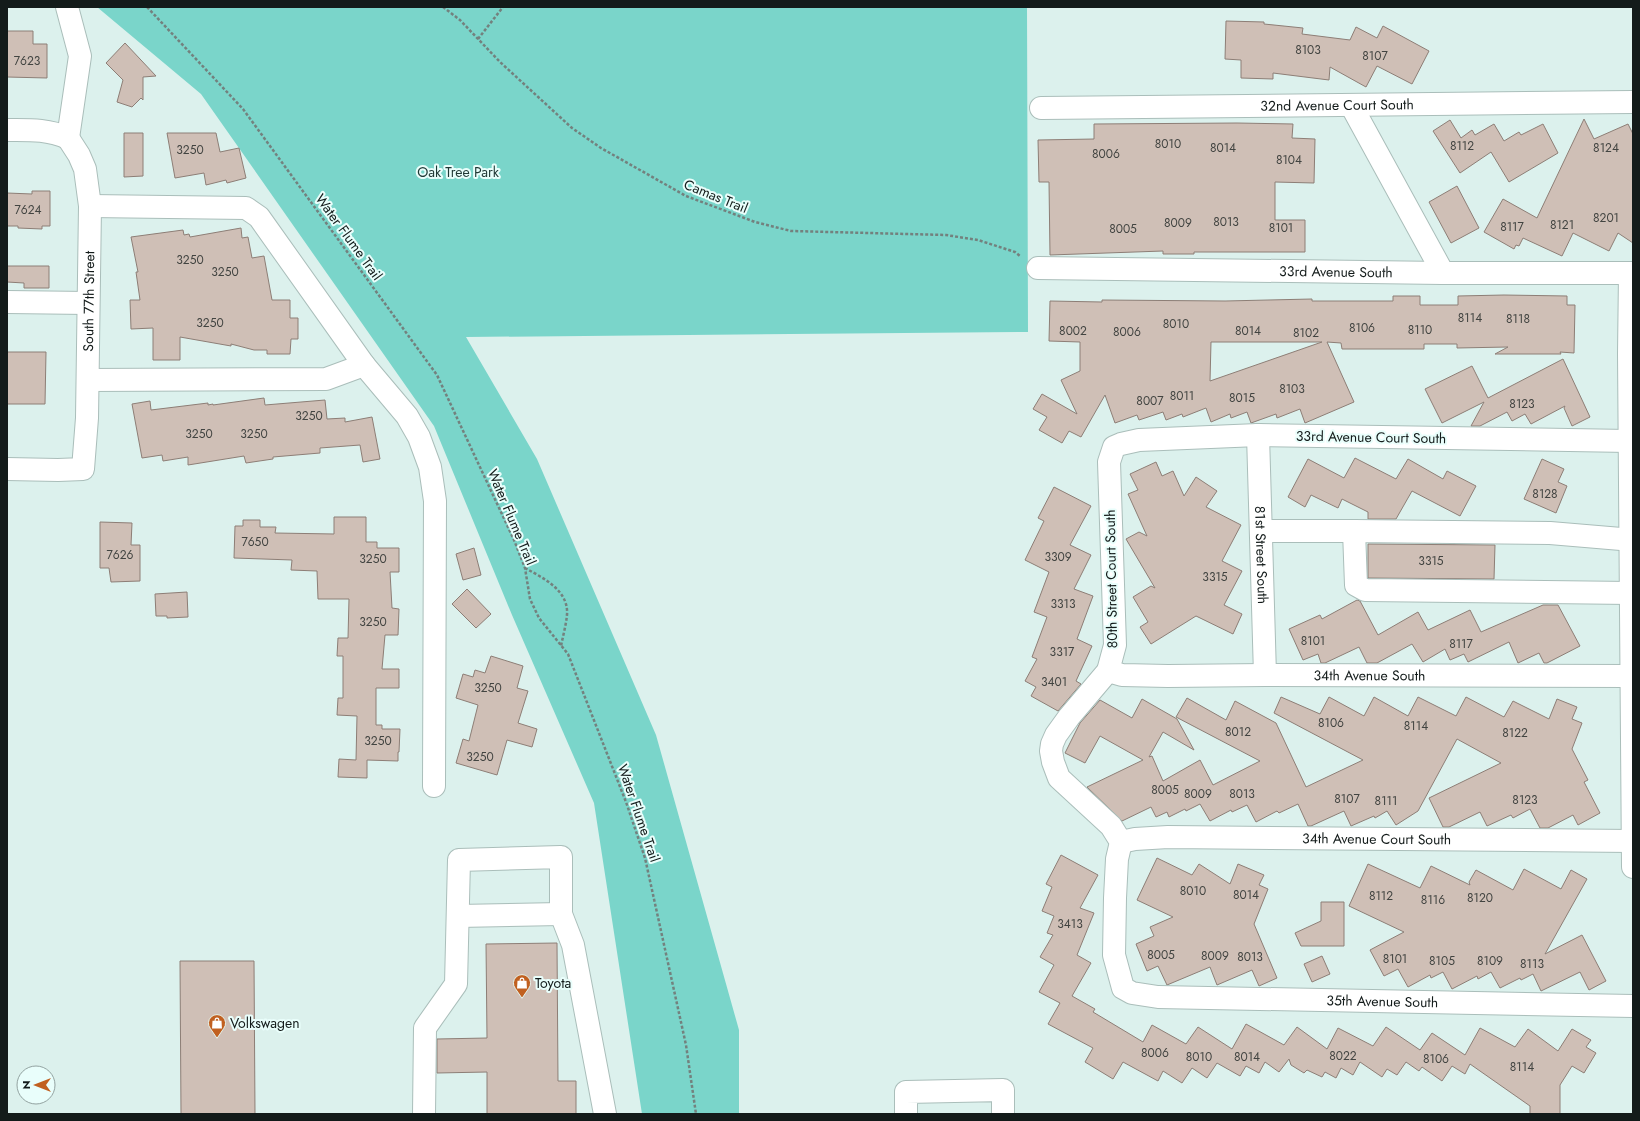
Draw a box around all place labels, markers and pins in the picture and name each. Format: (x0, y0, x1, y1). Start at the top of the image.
shop icon: Toyota (512, 973, 532, 998)
place label: Toyota (535, 973, 571, 993)
shop icon: Volkswagen (207, 1013, 227, 1038)
place label: Volkswagen (230, 1013, 300, 1033)

